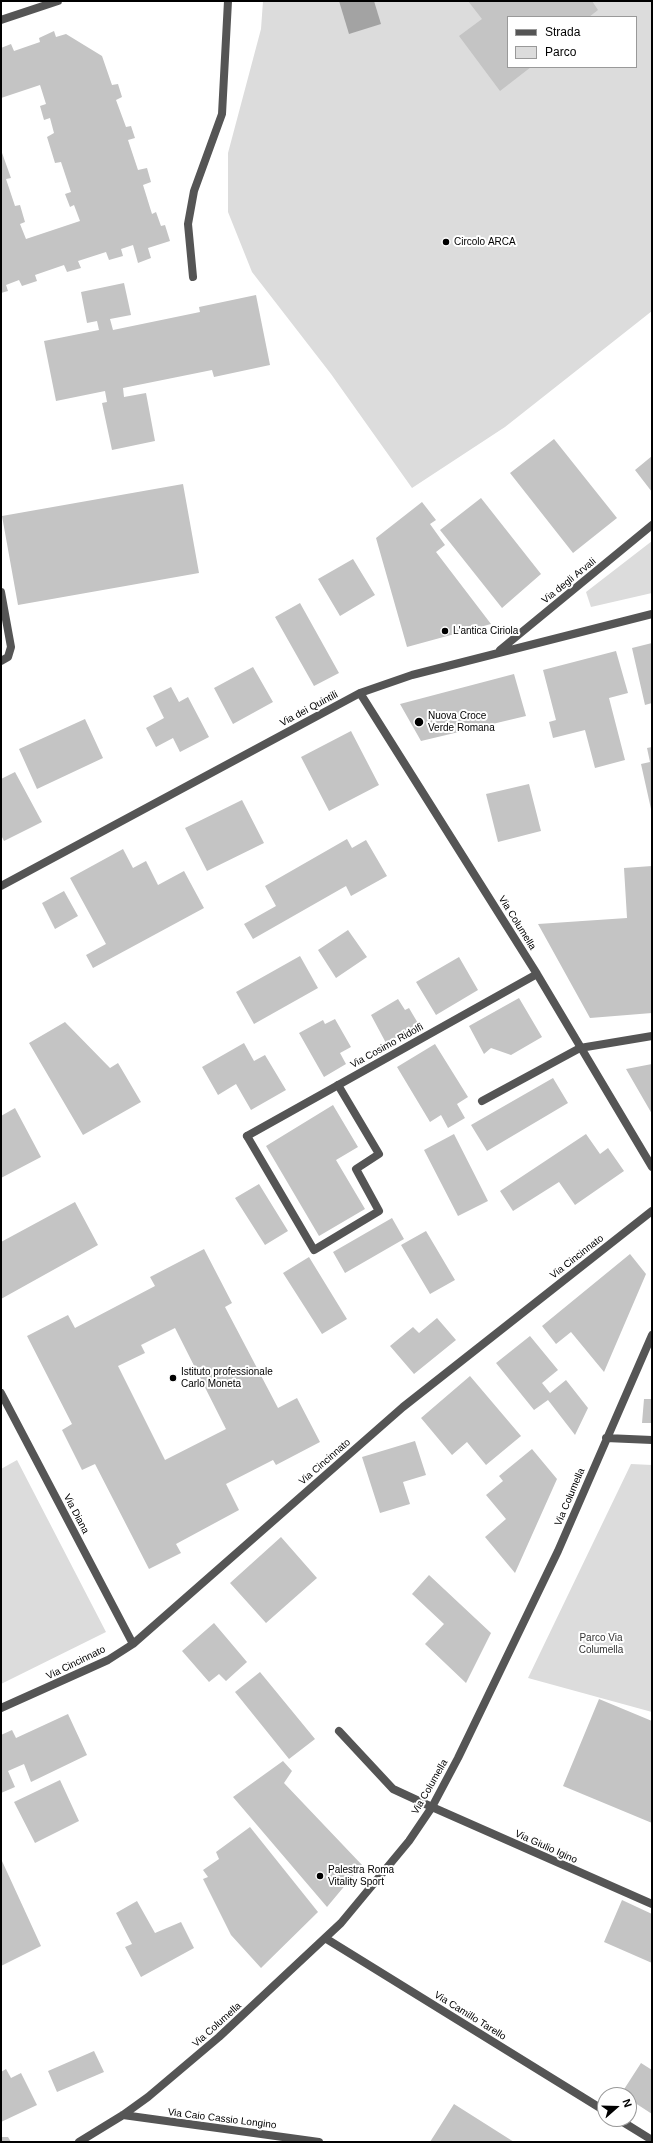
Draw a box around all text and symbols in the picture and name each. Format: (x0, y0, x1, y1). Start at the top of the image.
legend (507, 16, 637, 68)
text: Strada (545, 25, 580, 39)
text: Parco (545, 45, 576, 59)
place label: Circolo ARCA (454, 236, 516, 248)
marker: Circolo ARCA (441, 237, 451, 247)
street label: Via degli Arvali (540, 556, 598, 606)
place label: L'antica Ciriola (453, 625, 518, 637)
marker: L'antica Ciriola (440, 626, 450, 636)
street label: Via dei Quintili (278, 689, 340, 729)
place label: Nuova Croce Verde Romana (428, 710, 495, 734)
marker: Nuova Croce Verde Romana (413, 716, 425, 728)
street label: Via Columella (496, 894, 538, 952)
street label: Via Cosimo Ridolfi (348, 1021, 426, 1071)
street label: Via Cincinnato (548, 1232, 606, 1282)
place label: Istituto professionale Carlo Moneta (181, 1366, 273, 1390)
marker: Istituto professionale Carlo Moneta (168, 1373, 178, 1383)
street label: Via Cincinnato (297, 1436, 353, 1488)
street label: Via Columella (552, 1466, 588, 1528)
street label: Via Diana (61, 1492, 91, 1536)
park label: Parco Via Columella (579, 1632, 623, 1656)
street label: Via Cincinnato (44, 1644, 108, 1682)
street label: Via Columella (409, 1757, 451, 1817)
street label: Via Giulio Igino (513, 1828, 579, 1866)
place label: Palestra Roma Vitality Sport (328, 1864, 394, 1888)
marker: Palestra Roma Vitality Sport (315, 1871, 325, 1881)
street label: Via Camillo Tarello (432, 1989, 508, 2043)
street label: Via Columella (190, 2000, 244, 2050)
north arrow (597, 2087, 637, 2127)
text: N (620, 2097, 634, 2109)
street label: Via Caio Cassio Longino (167, 2106, 277, 2132)

